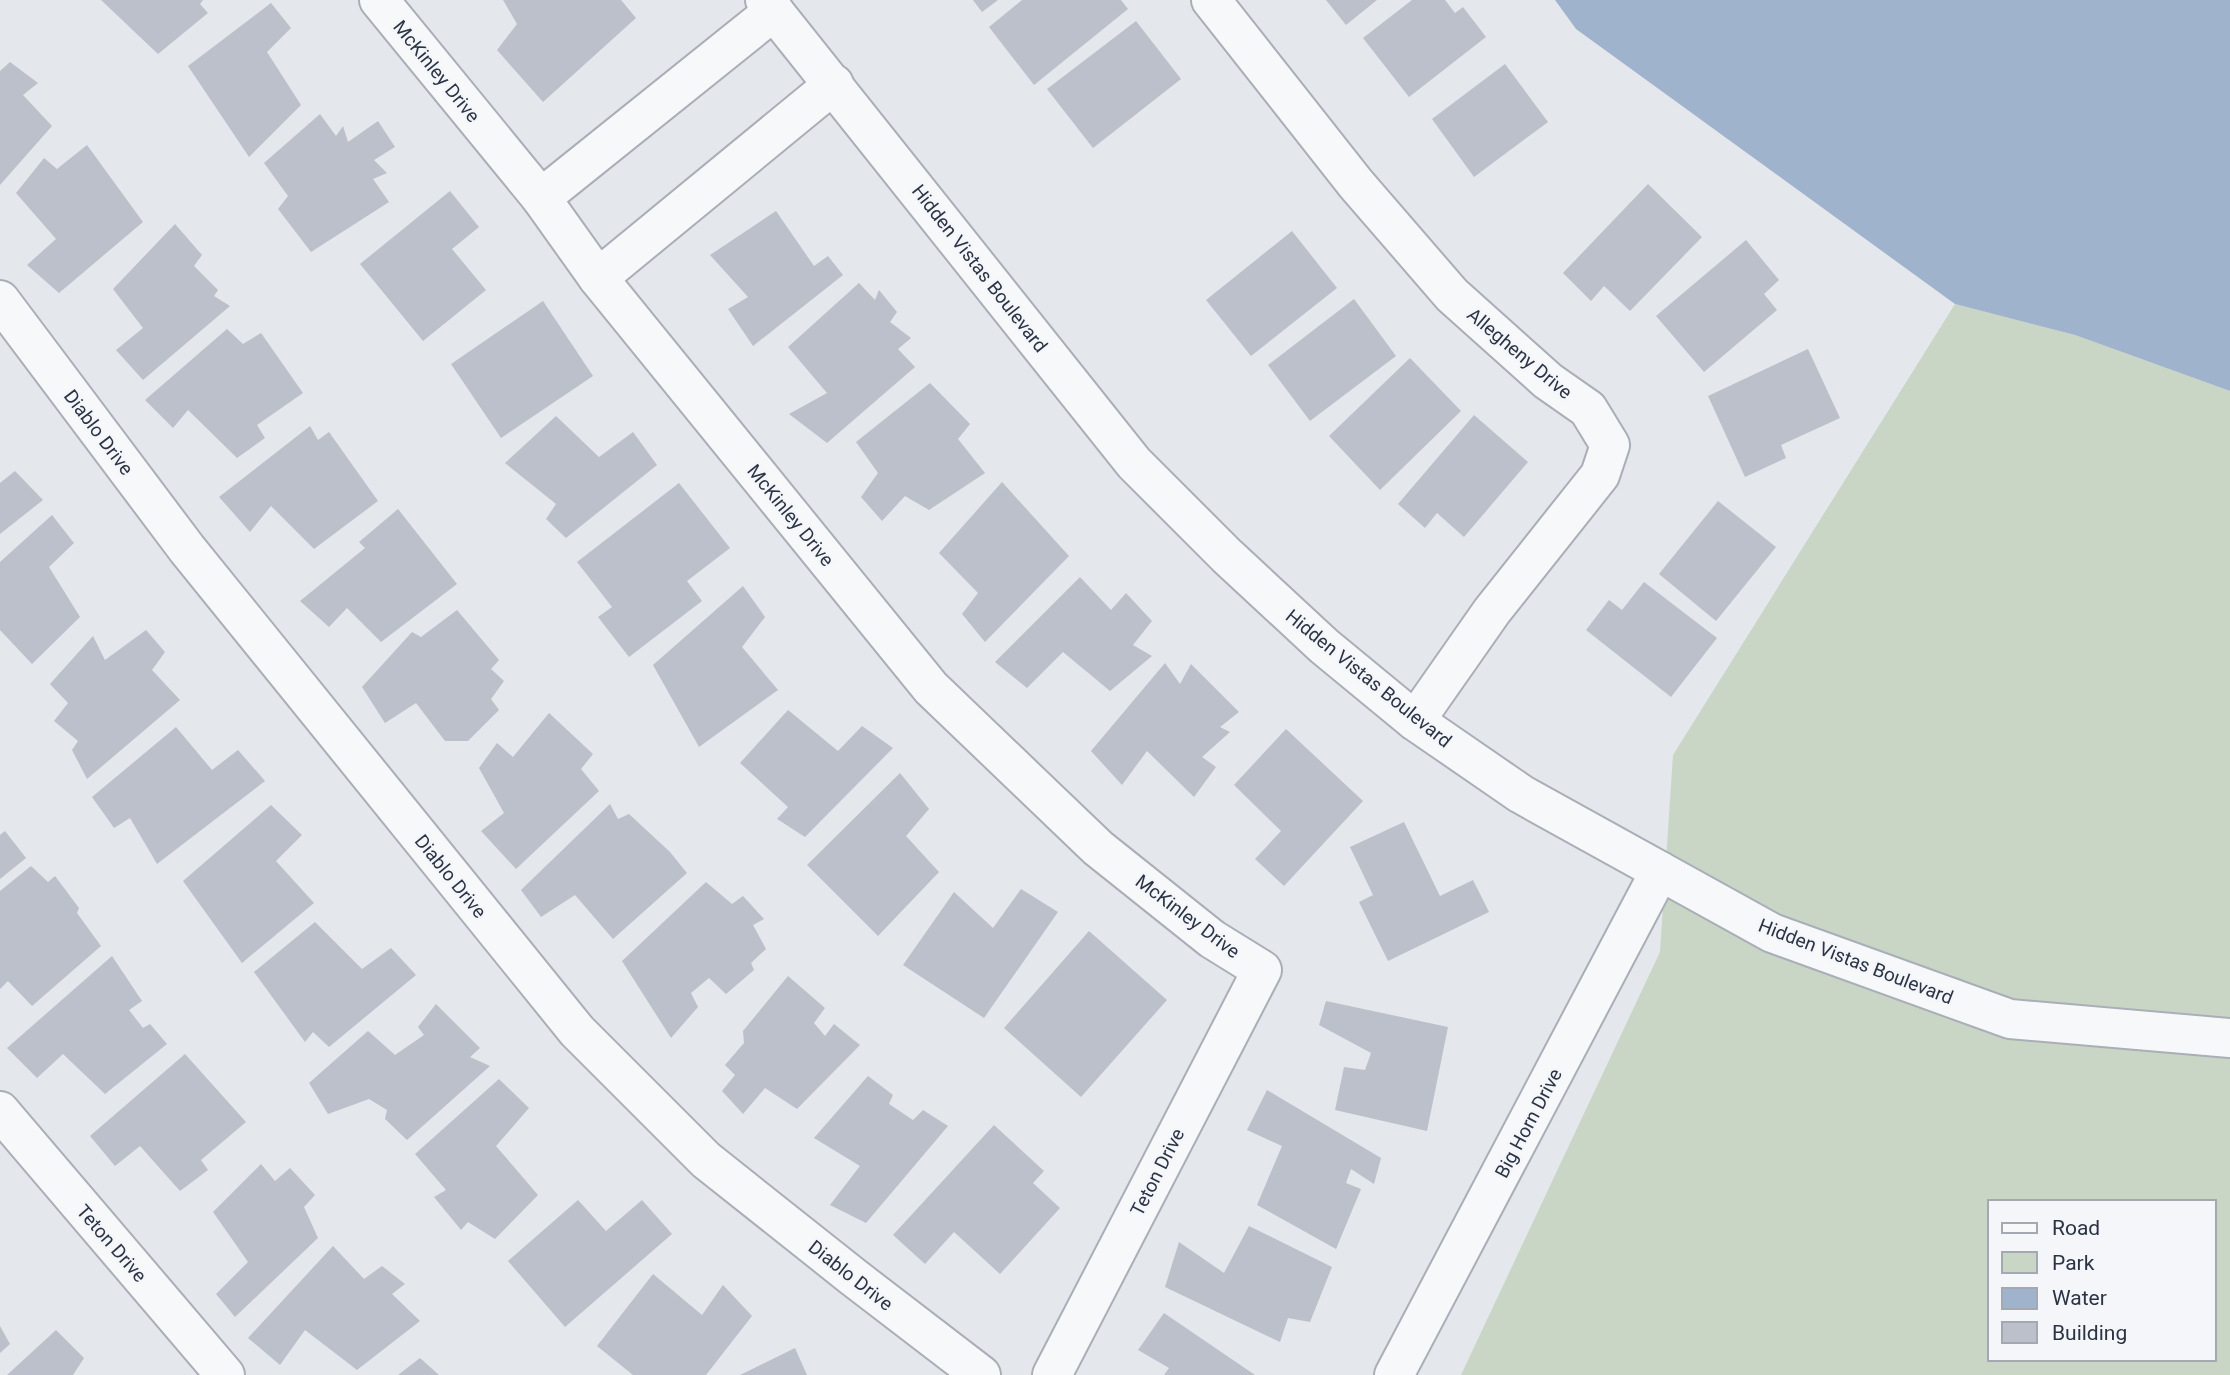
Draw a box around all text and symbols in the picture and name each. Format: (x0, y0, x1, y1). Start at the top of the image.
street label: McKinley Drive (388, 16, 485, 127)
street label: Hidden Vistas Boulevard (907, 180, 1052, 357)
street label: Allegheny Drive (1463, 303, 1577, 404)
street label: Diablo Drive (59, 385, 138, 480)
street label: McKinley Drive (742, 460, 839, 571)
street label: Hidden Vistas Boulevard (1281, 604, 1456, 752)
street label: Diablo Drive (410, 830, 491, 923)
street label: McKinley Drive (1131, 870, 1244, 963)
street label: Hidden Vistas Boulevard (1755, 914, 1956, 1009)
street label: Big Horn Drive (1490, 1065, 1567, 1182)
street label: Teton Drive (1126, 1125, 1189, 1220)
street label: Teton Drive (72, 1200, 152, 1287)
legend (1988, 1200, 2216, 1361)
text: Road (2052, 1216, 2100, 1240)
street label: Diablo Drive (804, 1235, 898, 1316)
text: Park (2052, 1251, 2095, 1275)
text: Water (2052, 1286, 2107, 1310)
text: Building (2052, 1321, 2127, 1345)

